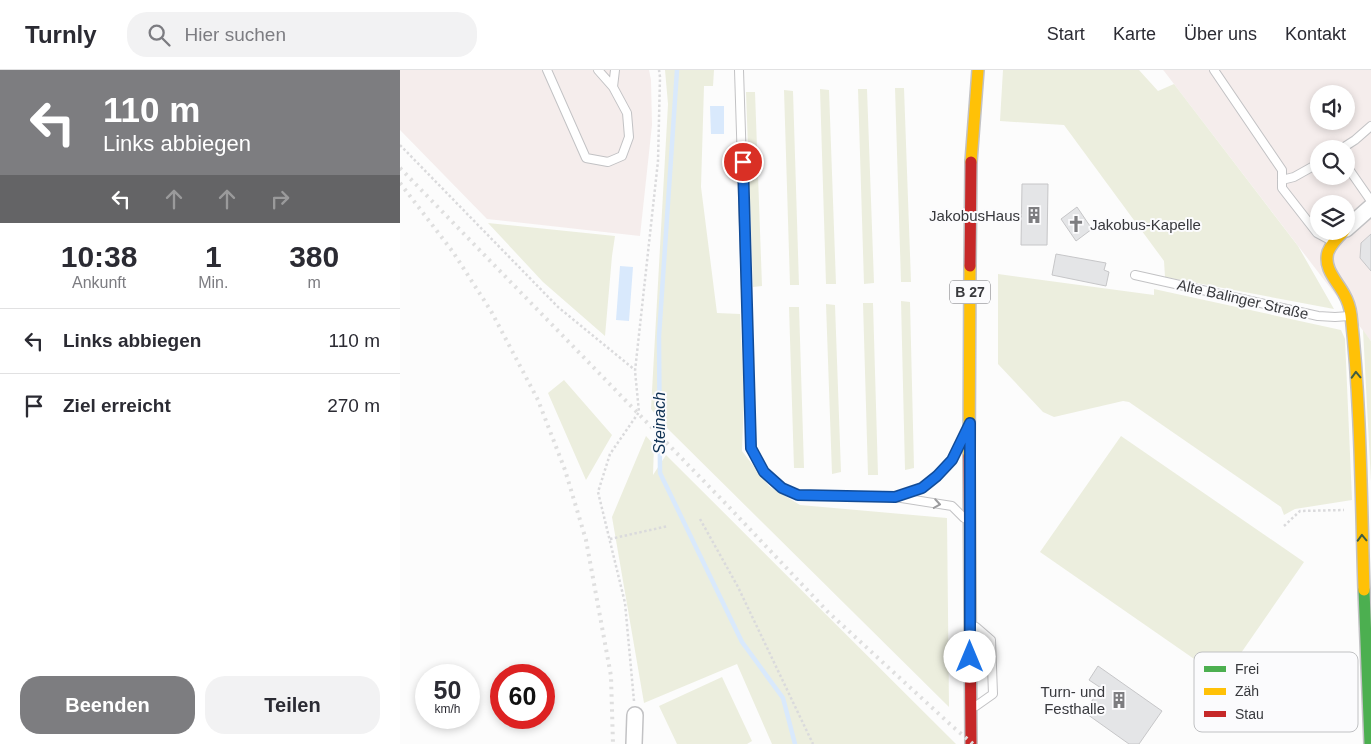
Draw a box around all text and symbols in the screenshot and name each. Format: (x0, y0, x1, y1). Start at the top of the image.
search box (127, 12, 477, 57)
text: Turnly (25, 21, 97, 48)
icon: search (145, 21, 173, 49)
text: Hier suchen (185, 24, 286, 45)
text: Start (1047, 24, 1085, 44)
text: Karte (1113, 24, 1156, 44)
text: Über uns (1184, 24, 1257, 44)
text: Kontakt (1285, 24, 1346, 44)
map controls (1310, 85, 1355, 240)
button: sound (1310, 85, 1355, 130)
icon: left (20, 90, 85, 155)
text: 110 m (103, 90, 200, 129)
text: Links abbiegen (103, 131, 251, 156)
button: search (1310, 140, 1355, 185)
pin (722, 141, 764, 183)
icon: arrive (729, 148, 757, 176)
icon: left (107, 185, 135, 213)
icon: ahead (160, 185, 188, 213)
icon: ahead (213, 185, 241, 213)
icon: right (266, 185, 294, 213)
button: layers (1310, 195, 1355, 240)
building icon: JakobusHaus (1024, 205, 1044, 225)
place label: JakobusHaus (929, 207, 1020, 224)
church icon: Jakobus-Kapelle (1066, 214, 1086, 234)
place label: Jakobus-Kapelle (1090, 216, 1201, 233)
text: 10:38 (61, 240, 137, 273)
text: 1 (205, 240, 222, 273)
text: 380 (289, 240, 339, 273)
text: Ankunft (72, 274, 126, 291)
text: Min. (198, 274, 228, 291)
text: m (308, 274, 321, 291)
street label: Alte Balinger Straße (1176, 276, 1310, 322)
road number: B 27 (950, 280, 990, 303)
icon: left (20, 327, 48, 355)
text: Links abbiegen (63, 330, 201, 351)
text: 110 m (329, 330, 380, 351)
one-way arrow (1351, 371, 1361, 379)
icon: arrive (20, 392, 48, 420)
water label: Steinach (651, 392, 668, 454)
text: Ziel erreicht (63, 395, 171, 416)
text: 270 m (327, 395, 380, 416)
one-way arrow (932, 498, 941, 508)
one-way arrow (1357, 534, 1367, 542)
position arrow (943, 630, 995, 682)
legend (1194, 652, 1358, 732)
text: Frei (1235, 661, 1259, 677)
speed limit sign: 60 (490, 664, 555, 729)
button: Beenden (20, 676, 195, 734)
button: Teilen (205, 676, 380, 734)
text: 50 (434, 676, 461, 704)
place label: Turn- und Festhalle (1041, 683, 1105, 717)
text: Zäh (1235, 683, 1259, 699)
building icon: Turn- und Festhalle (1109, 690, 1129, 710)
text: km/h (434, 702, 461, 716)
text: Stau (1235, 706, 1264, 722)

